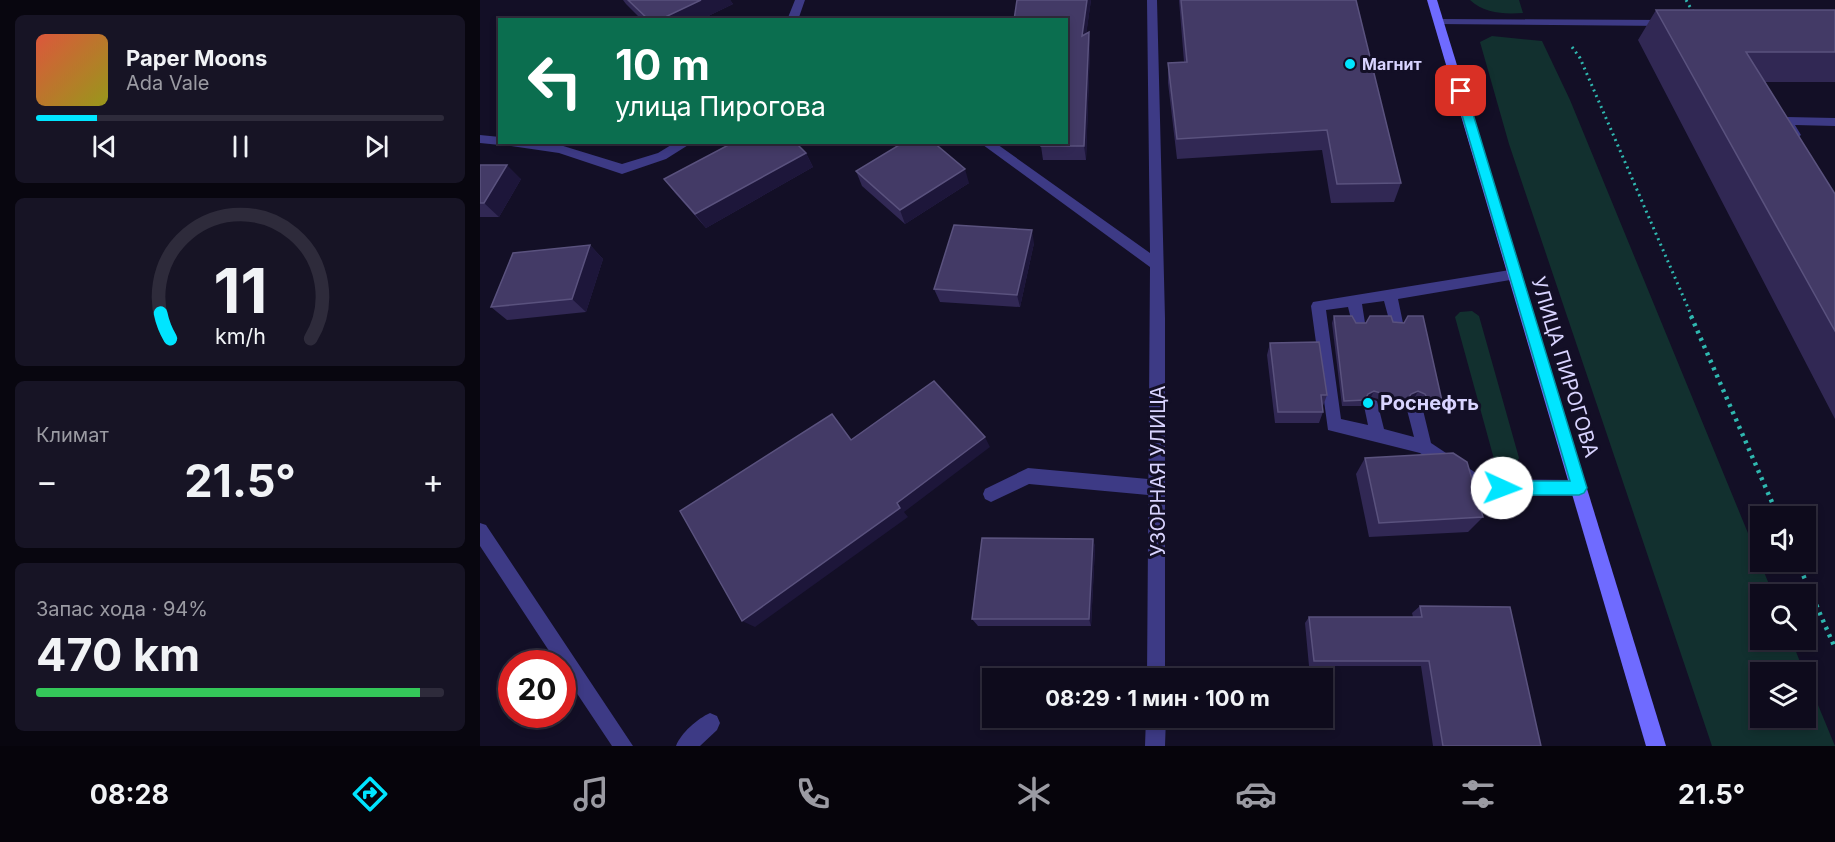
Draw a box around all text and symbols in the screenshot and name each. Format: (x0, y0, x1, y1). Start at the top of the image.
text: 10 m (615, 39, 710, 90)
icon: left (516, 42, 594, 120)
text: Paper Moons (126, 45, 267, 71)
place label: Магнит (1362, 54, 1422, 74)
marker: Магнит (1343, 57, 1357, 71)
pin (1435, 65, 1486, 116)
text: Ada Vale (126, 71, 209, 95)
icon: arrive (1444, 74, 1477, 107)
text: улица Пирогова (615, 90, 826, 123)
icon: previous (88, 130, 121, 163)
icon: pause (224, 130, 257, 163)
icon: next (360, 130, 393, 163)
text: 11 (213, 253, 267, 328)
street label: УЛИЦА ПИРОГОВА (1526, 274, 1604, 460)
text: km/h (215, 323, 265, 349)
street label: УЗОРНАЯ УЛИЦА (1146, 385, 1170, 556)
place label: Роснефть (1380, 391, 1479, 415)
marker: Роснефть (1361, 396, 1375, 410)
text: Климат (36, 423, 109, 447)
text: 21.5° (184, 453, 296, 508)
position arrow (1470, 456, 1534, 520)
text: − (36, 461, 58, 501)
text: + (422, 461, 444, 501)
map controls (1750, 506, 1816, 728)
button: sound (1750, 506, 1816, 572)
button: search (1750, 584, 1816, 650)
text: Запас хода · 94% (36, 597, 208, 621)
text: 470 km (36, 627, 200, 682)
speed limit sign: 20 (498, 650, 576, 728)
button: layers (1750, 662, 1816, 728)
text: 08:29 · 1 мин · 100 m (1045, 685, 1270, 711)
icon: directions (349, 773, 391, 815)
icon: music (570, 773, 612, 815)
icon: phone (792, 773, 834, 815)
icon: climate (1013, 773, 1055, 815)
icon: car (1235, 773, 1277, 815)
icon: filters (1457, 773, 1499, 815)
text: 08:28 (90, 778, 169, 811)
text: 21.5° (1678, 778, 1745, 811)

